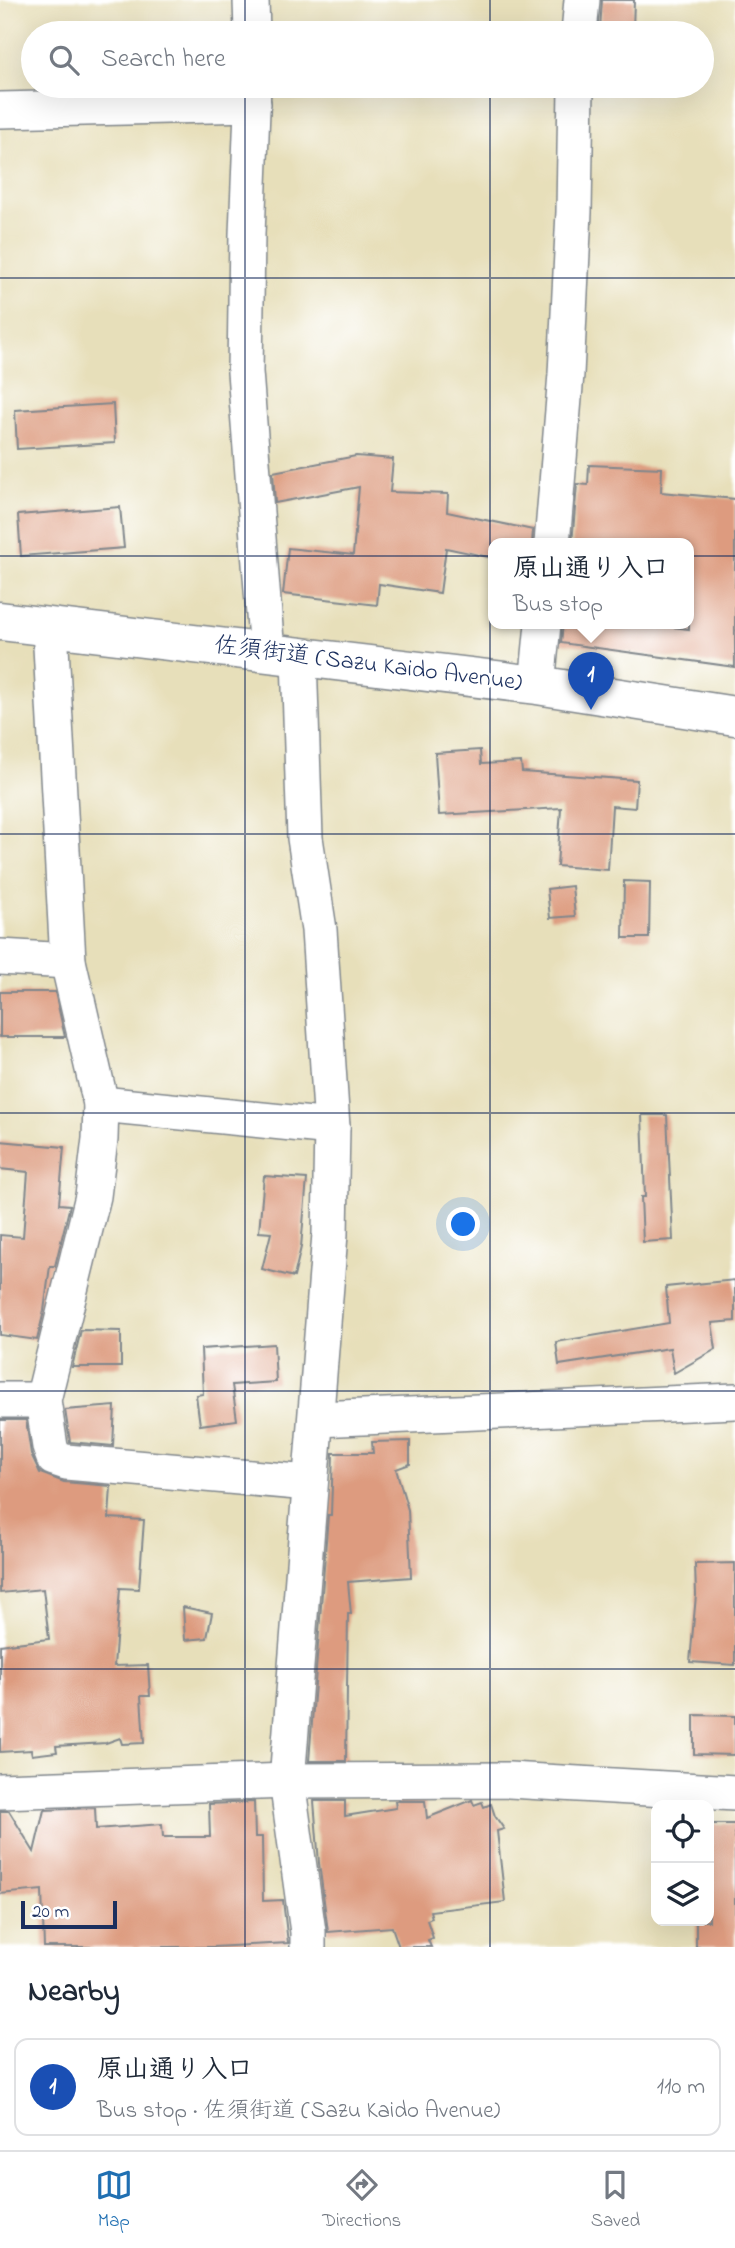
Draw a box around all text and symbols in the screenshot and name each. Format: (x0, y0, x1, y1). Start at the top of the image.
search box (21, 21, 714, 98)
icon: search (45, 41, 83, 79)
text: Search here (101, 41, 226, 79)
popup (488, 538, 694, 629)
text: 原山通り入口 (513, 551, 669, 589)
text: Bus stop (513, 589, 603, 622)
street label: 佐須街道 (Sazu Kaido Avenue) (212, 629, 524, 701)
pin: 1 (568, 652, 614, 710)
your location (446, 1207, 480, 1241)
map controls (651, 1800, 714, 1926)
button: locate (651, 1800, 714, 1863)
button: layers (651, 1863, 714, 1926)
scale bar (21, 1898, 117, 1930)
text: 20 m (32, 1899, 69, 1926)
text: Nearby (28, 1971, 120, 2015)
text: 原山通り入口 (97, 2052, 253, 2090)
text: 1 (49, 2071, 57, 2104)
text: 110 m (657, 2071, 705, 2104)
text: Bus stop · 佐須街道 (Sazu Kaido Avenue) (97, 2095, 500, 2128)
tab: Map (95, 2166, 133, 2235)
tab: Directions (322, 2166, 401, 2235)
tab: Saved (591, 2166, 640, 2235)

